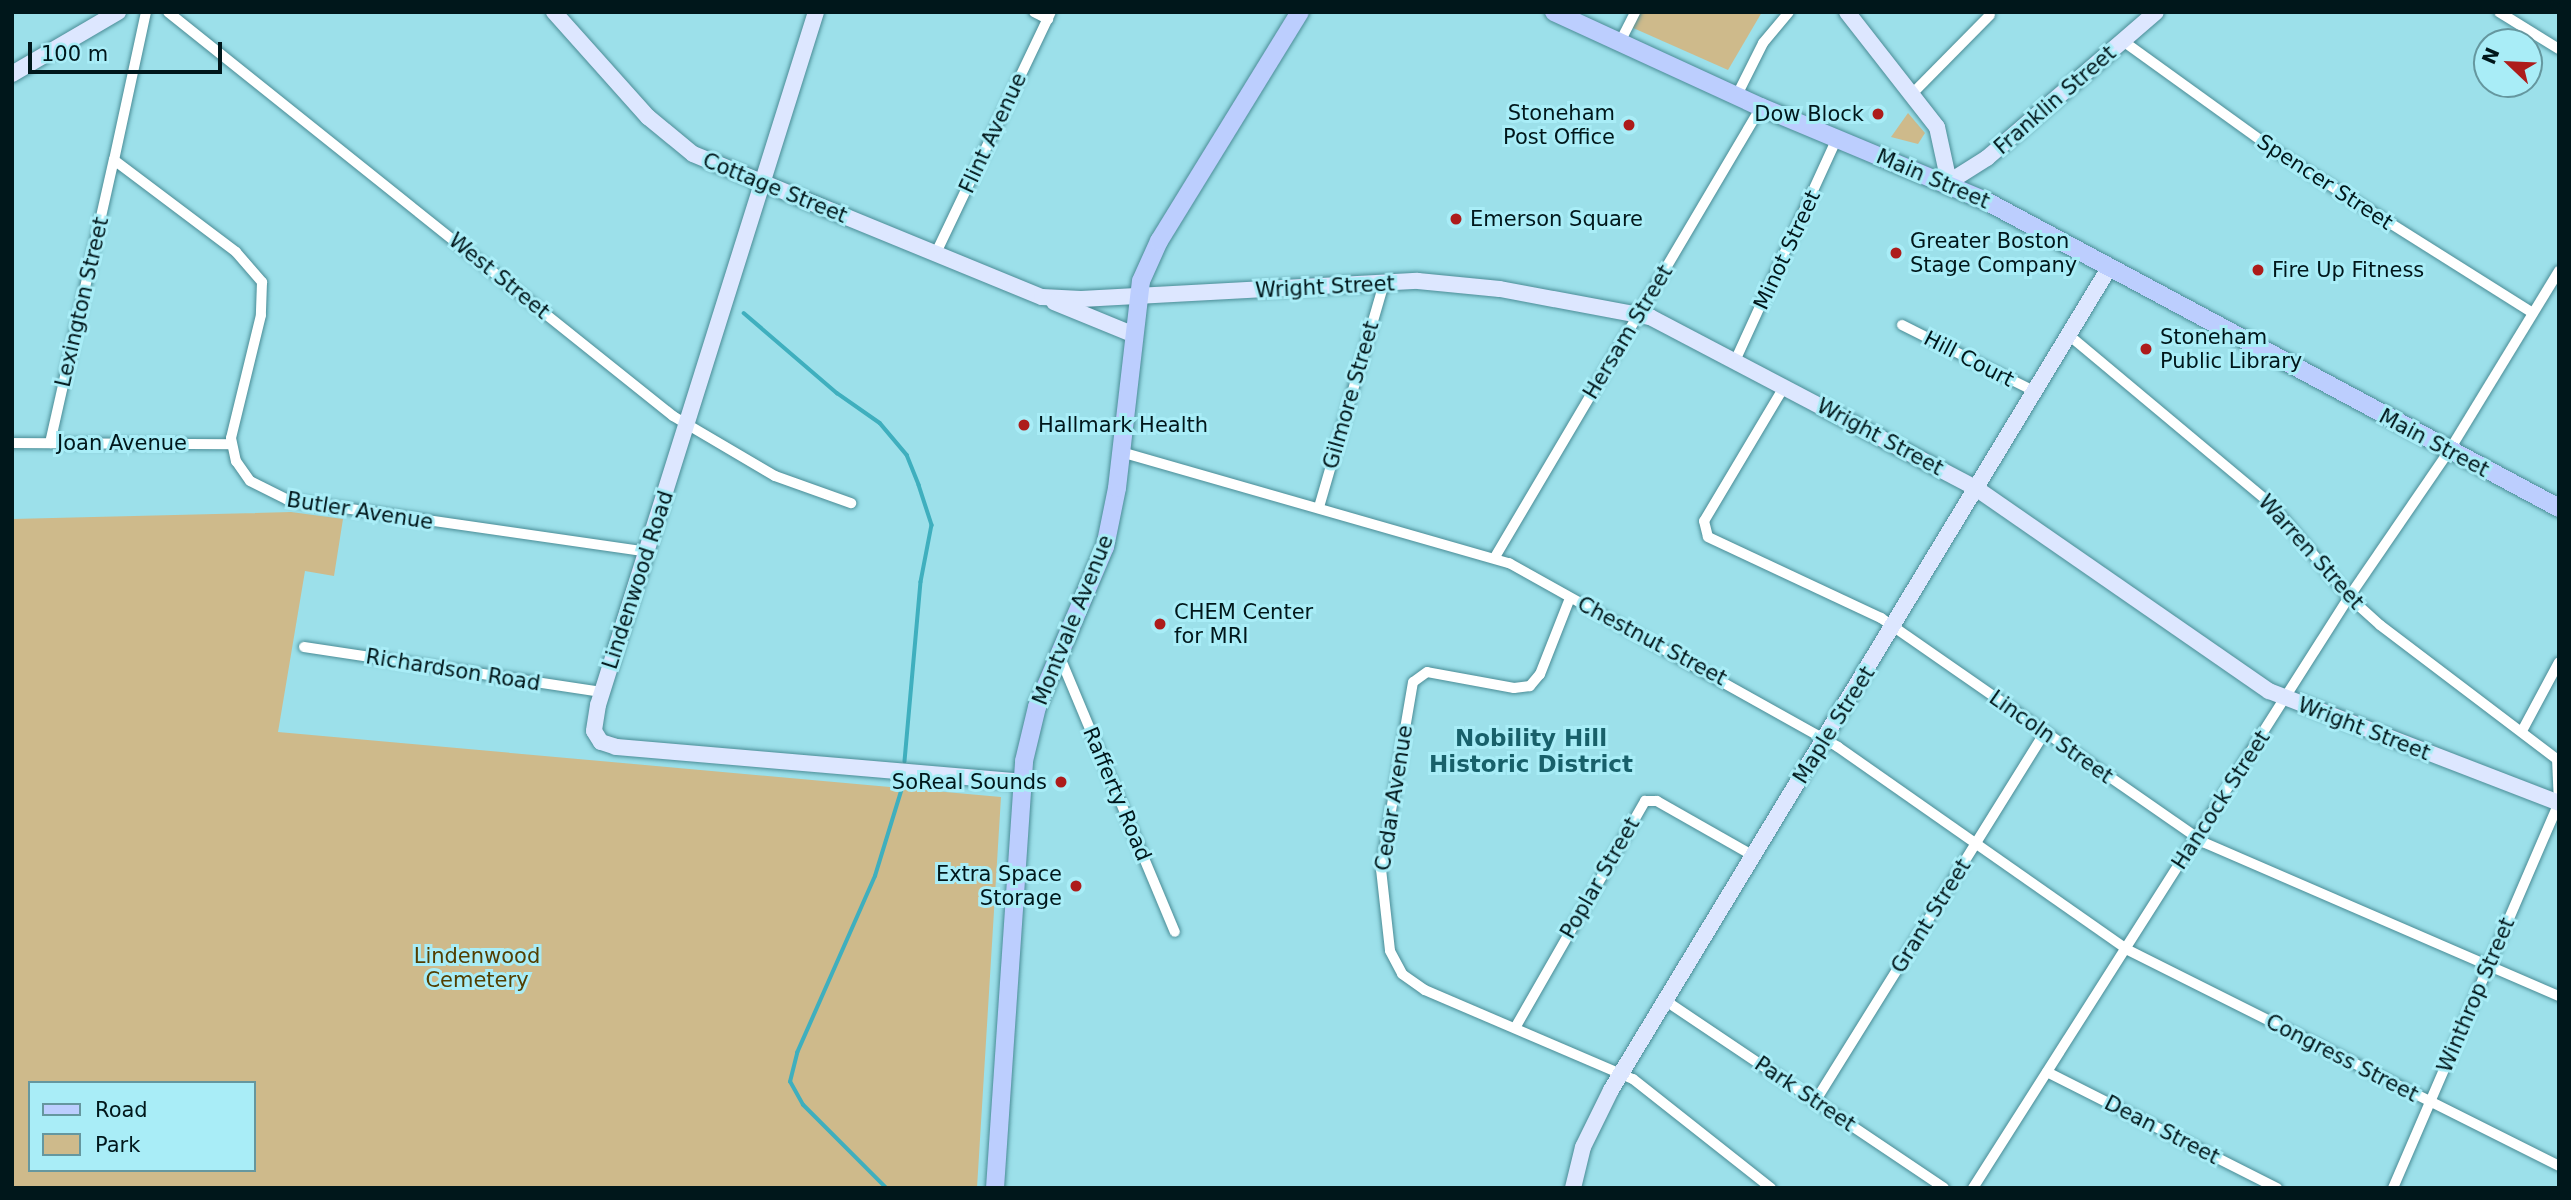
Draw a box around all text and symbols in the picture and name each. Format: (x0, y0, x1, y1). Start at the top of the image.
scale bar (32, 28, 226, 72)
north arrow (2473, 28, 2543, 98)
street label: Franklin Street (1989, 40, 2121, 160)
text: 100 m (41, 42, 108, 66)
text: N (2477, 44, 2504, 67)
street label: Flint Avenue (954, 69, 1032, 197)
place label: Stoneham Post Office (1503, 100, 1615, 150)
place label: Dow Block (1754, 101, 1864, 127)
marker: Dow Block (1870, 106, 1886, 122)
marker: Stoneham Post Office (1621, 117, 1637, 133)
street label: Spencer Street (2253, 129, 2397, 235)
street label: Main Street (1873, 144, 1993, 214)
street label: Cottage Street (699, 148, 851, 228)
street label: Minot Street (1748, 186, 1826, 314)
place label: Emerson Square (1470, 206, 1643, 232)
marker: Emerson Square (1448, 211, 1464, 227)
street label: Lexington Street (50, 215, 114, 389)
street label: West Street (444, 228, 554, 324)
place label: Greater Boston Stage Company (1910, 228, 2077, 278)
marker: Greater Boston Stage Company (1888, 245, 1904, 261)
place label: Fire Up Fitness (2272, 257, 2424, 283)
street label: Hersam Street (1578, 260, 1678, 404)
marker: Fire Up Fitness (2250, 262, 2266, 278)
street label: Wright Street (1255, 271, 1395, 303)
street label: Gilmore Street (1318, 318, 1384, 472)
place label: Stoneham Public Library (2160, 324, 2302, 374)
street label: Hill Court (1920, 326, 2018, 392)
marker: Stoneham Public Library (2138, 341, 2154, 357)
street label: Wright Street (1812, 393, 1948, 481)
street label: Main Street (2375, 404, 2493, 482)
place label: Hallmark Health (1038, 412, 1208, 438)
marker: Hallmark Health (1016, 417, 1032, 433)
street label: Joan Avenue (57, 430, 187, 456)
street label: Butler Avenue (285, 487, 435, 535)
street label: Lindenwood Road (597, 488, 679, 672)
street label: Warren Street (2253, 490, 2369, 614)
street label: Montvale Avenue (1027, 531, 1119, 709)
street label: Chestnut Street (1573, 591, 1731, 691)
place label: CHEM Center for MRI (1174, 599, 1313, 649)
marker: CHEM Center for MRI (1152, 616, 1168, 632)
street label: Richardson Road (364, 644, 542, 696)
street label: Maple Street (1788, 662, 1880, 788)
street label: Lincoln Street (1984, 685, 2118, 789)
street label: Wright Street (2294, 692, 2434, 766)
street label: Rafferty Road (1077, 723, 1157, 865)
street label: Cedar Avenue (1370, 723, 1418, 873)
district label: Nobility Hill Historic District (1429, 724, 1633, 778)
street label: Hancock Street (2167, 726, 2275, 874)
place label: SoReal Sounds (892, 769, 1047, 795)
marker: SoReal Sounds (1053, 774, 1069, 790)
street label: Poplar Street (1555, 813, 1645, 943)
street label: Grant Street (1886, 854, 1976, 978)
place label: Extra Space Storage (936, 861, 1062, 911)
marker: Extra Space Storage (1068, 878, 1084, 894)
street label: Winthrop Street (2432, 914, 2520, 1076)
park label: Lindenwood Cemetery (414, 943, 540, 993)
street label: Congress Street (2262, 1009, 2422, 1107)
street label: Park Street (1750, 1051, 1860, 1137)
legend (28, 1081, 256, 1172)
street label: Dean Street (2100, 1090, 2224, 1170)
text: Road (95, 1098, 148, 1122)
text: Park (95, 1133, 140, 1157)

